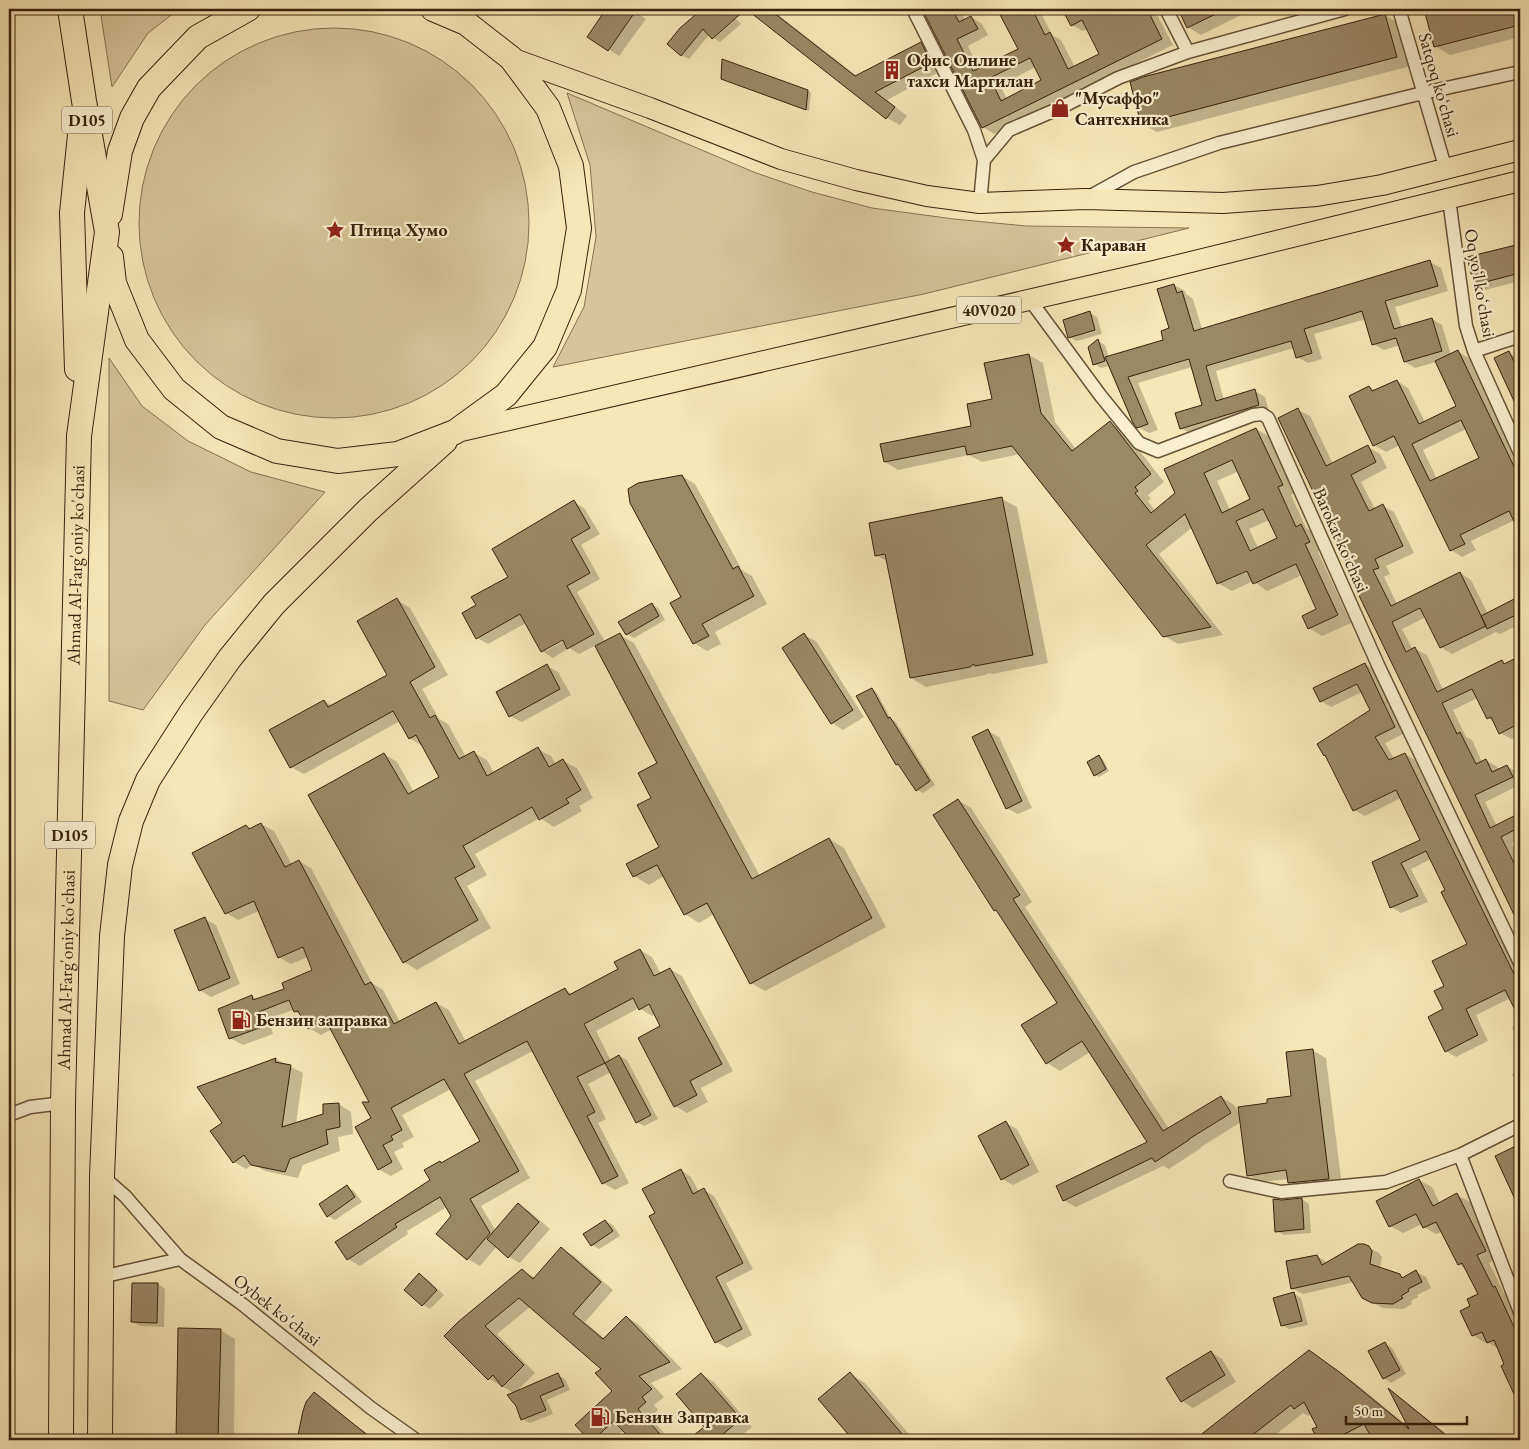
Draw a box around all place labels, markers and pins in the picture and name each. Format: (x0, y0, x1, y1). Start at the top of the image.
place label: Офис Онлине тахси Маргилан (907, 48, 1034, 92)
building icon: Офис Онлине тахси Маргилан (881, 59, 903, 81)
place label: "Мусаффо" Сантехника (1075, 86, 1169, 130)
shop icon: "Мусаффо" Сантехника (1049, 97, 1071, 119)
place label: Птица Хумо (350, 218, 448, 241)
place icon: Птица Хумо (324, 219, 346, 241)
place label: Караван (1081, 233, 1147, 256)
place icon: Караван (1055, 234, 1077, 256)
place label: Бензин заправка (256, 1008, 388, 1031)
fuel station icon: Бензин заправка (230, 1009, 252, 1031)
place label: Бензин Заправка (615, 1405, 749, 1428)
fuel station icon: Бензин Заправка (589, 1406, 611, 1428)

